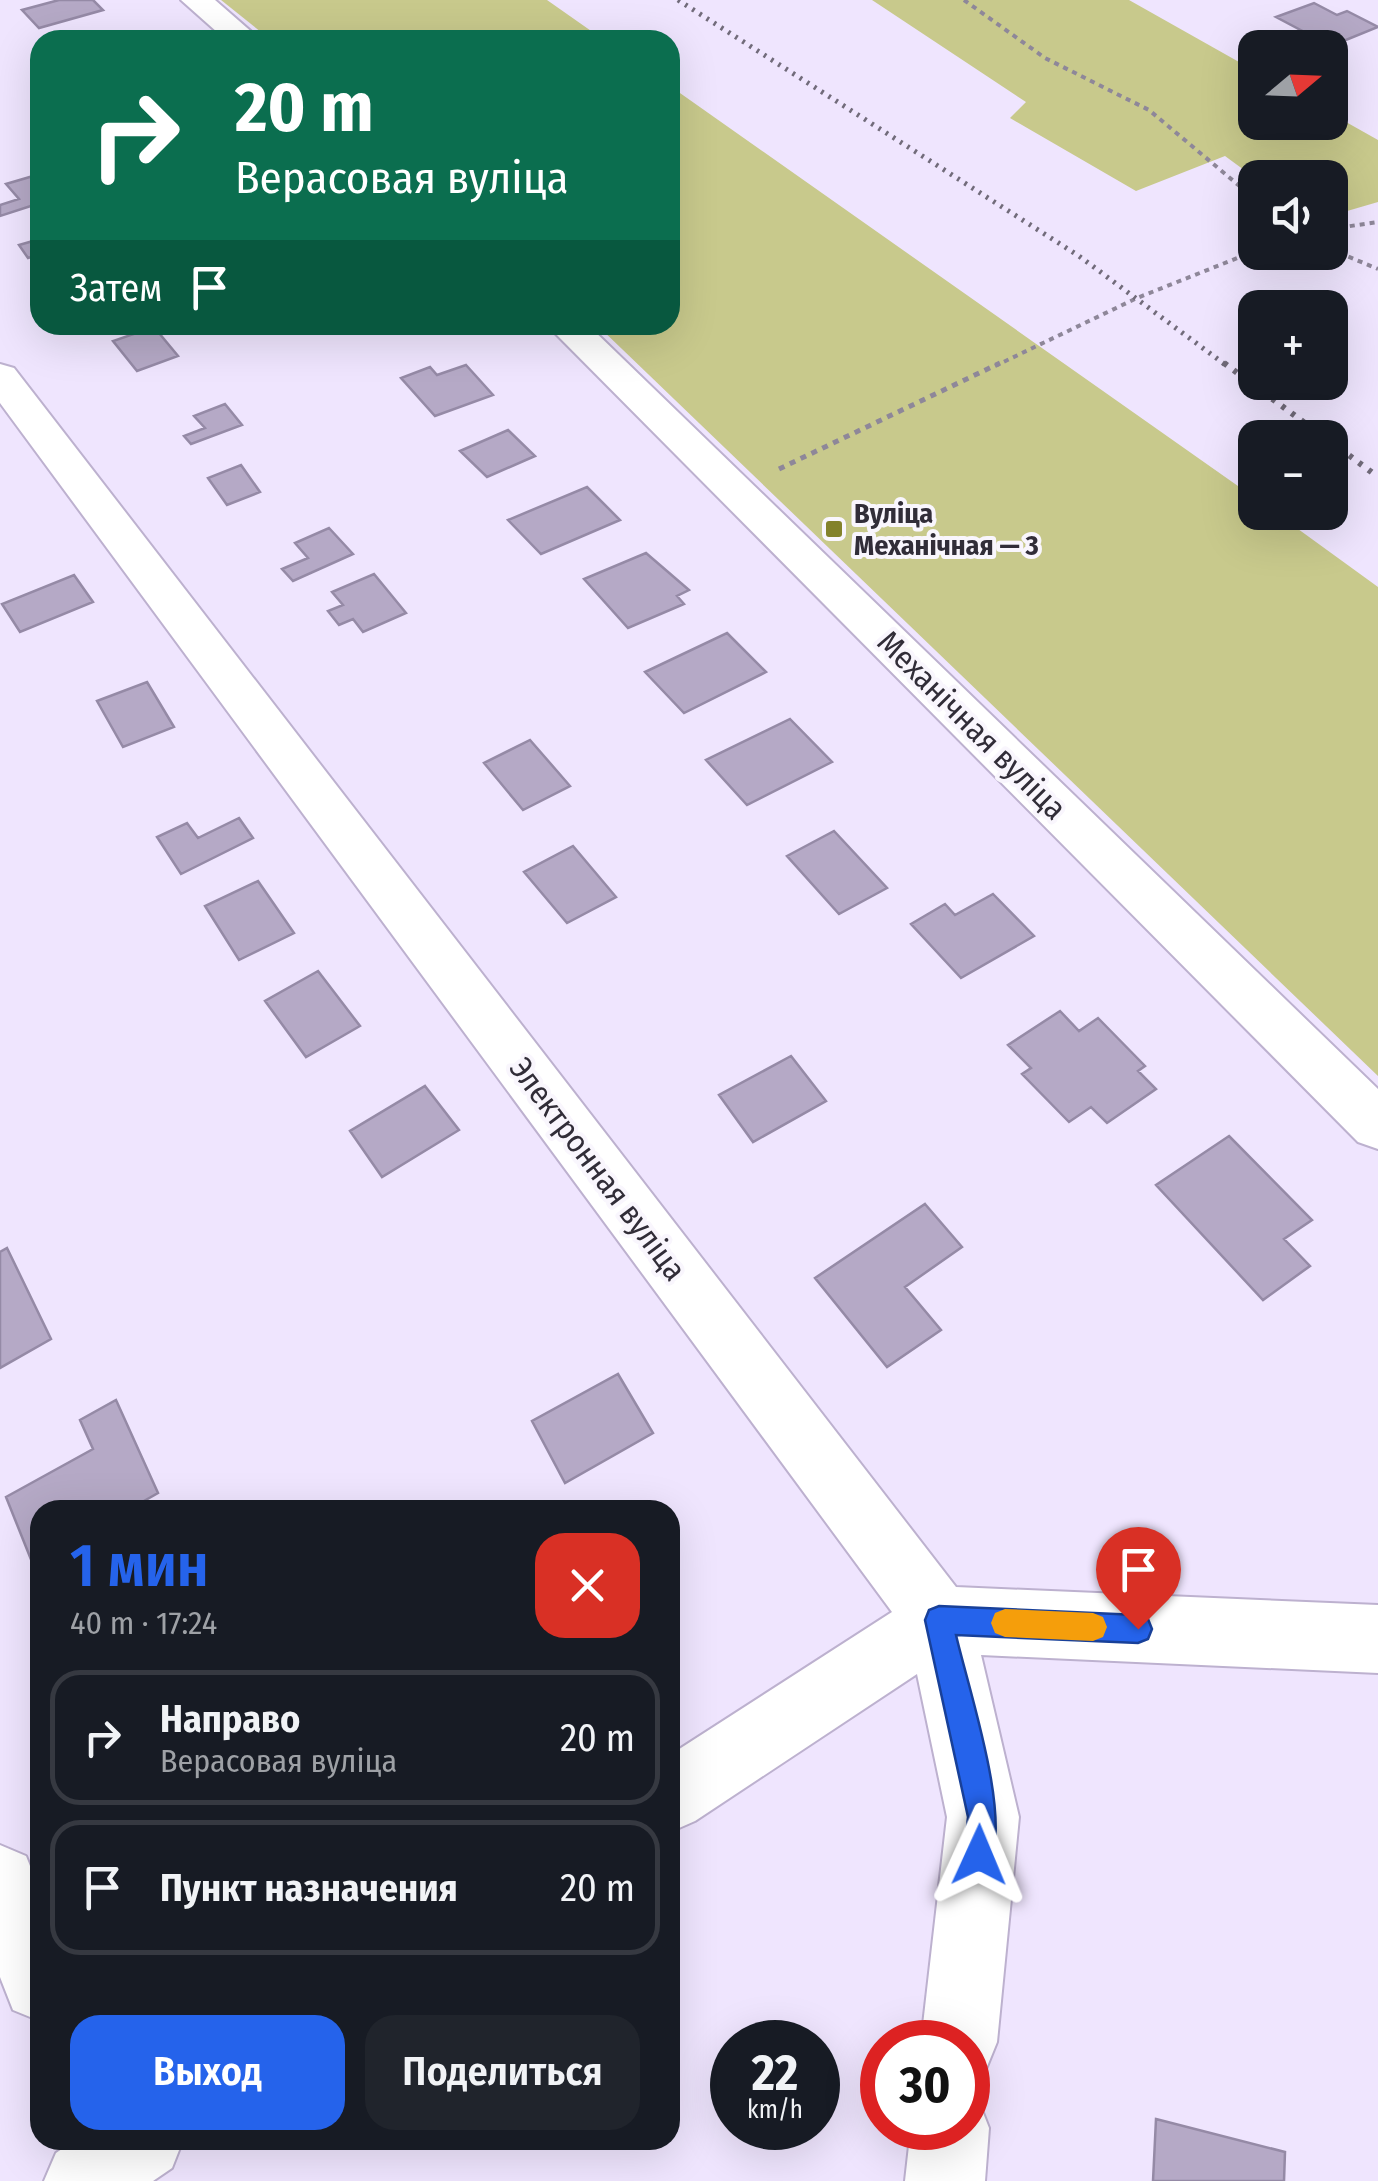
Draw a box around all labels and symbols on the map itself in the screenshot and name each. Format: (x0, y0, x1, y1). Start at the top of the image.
north arrow (1238, 30, 1348, 140)
place label: Вуліца Механічная — 3 (854, 497, 1039, 562)
marker: Вуліца Механічная — 3 (823, 518, 845, 540)
street label: Механічная вуліца (870, 623, 1074, 827)
street label: Электронная вуліца (502, 1050, 694, 1288)
pin (1096, 1527, 1181, 1630)
position arrow (927, 1803, 1031, 1907)
speed limit sign: 30 (860, 2020, 990, 2150)

